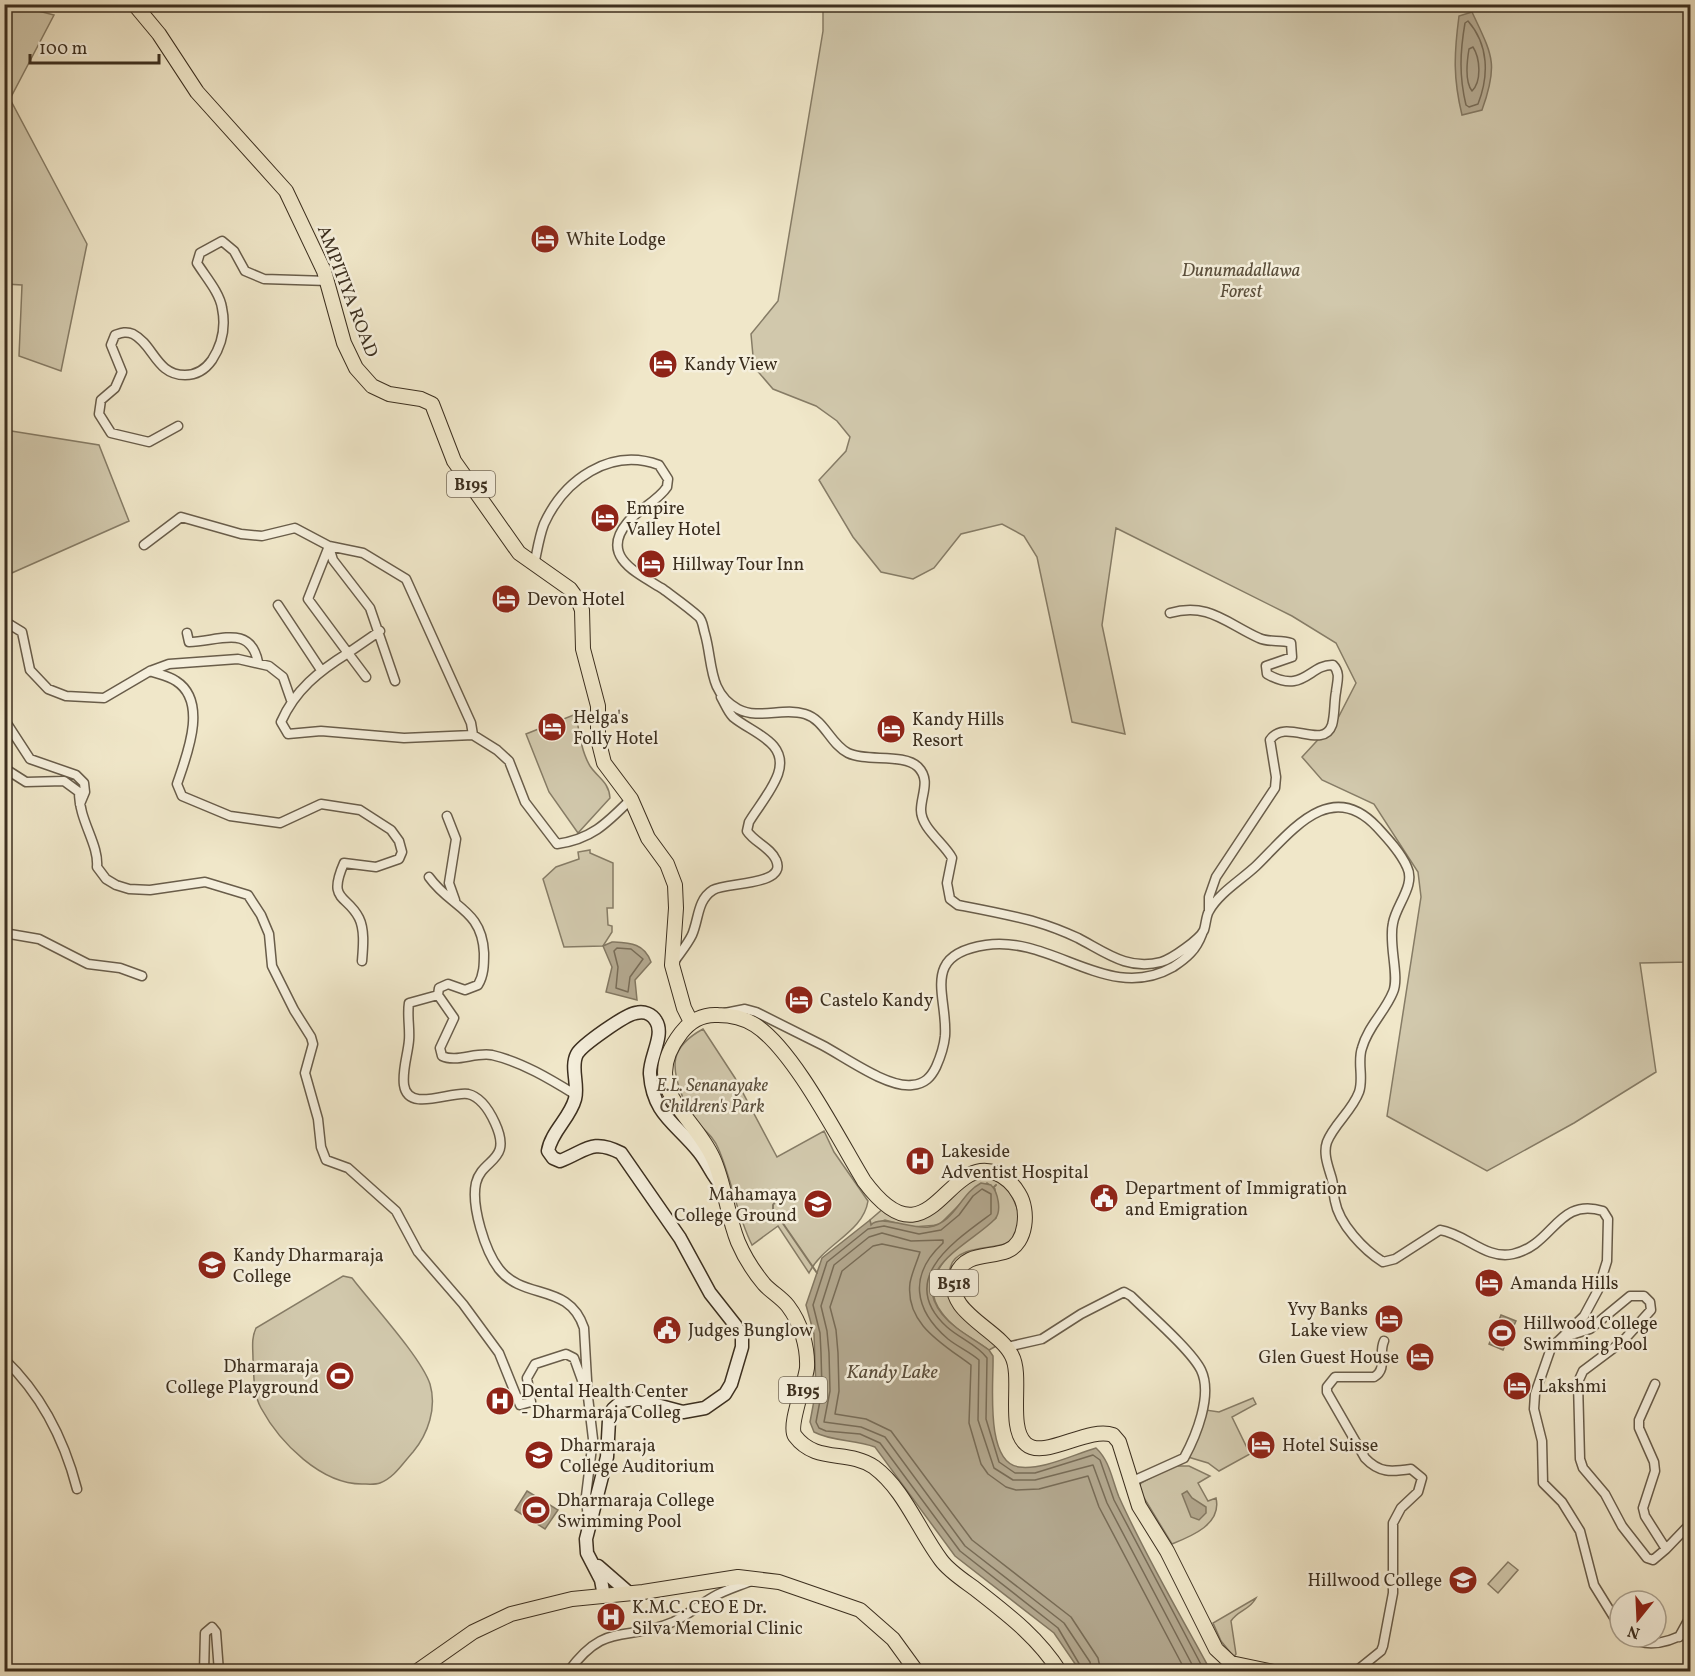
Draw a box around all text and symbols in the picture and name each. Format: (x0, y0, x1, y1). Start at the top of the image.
scale bar (30, 27, 159, 65)
text: 100 m (39, 37, 88, 62)
street label: AMPITIYA ROAD (310, 222, 383, 361)
hotel icon: White Lodge (529, 223, 561, 255)
place label: White Lodge (566, 228, 666, 253)
park label: Dunumadallawa Forest (1182, 259, 1300, 305)
hotel icon: Kandy View (647, 348, 679, 380)
place label: Kandy View (684, 353, 778, 378)
road number: B195 (447, 471, 495, 497)
place label: Empire Valley Hotel (626, 497, 721, 543)
hotel icon: Empire Valley Hotel (589, 502, 621, 534)
hotel icon: Hillway Tour Inn (635, 548, 667, 580)
place label: Hillway Tour Inn (672, 553, 805, 578)
hotel icon: Devon Hotel (490, 583, 522, 615)
place label: Devon Hotel (527, 588, 625, 613)
place label: Helga's Folly Hotel (573, 706, 658, 752)
place label: Kandy Hills Resort (912, 708, 1004, 754)
hotel icon: Helga's Folly Hotel (536, 711, 568, 743)
hotel icon: Kandy Hills Resort (875, 713, 907, 745)
hotel icon: Castelo Kandy (783, 984, 815, 1016)
place label: Castelo Kandy (820, 989, 934, 1014)
park label: E.L. Senanayake Children's Park (656, 1074, 769, 1120)
place label: Lakeside Adventist Hospital (941, 1140, 1089, 1186)
hospital icon: Lakeside Adventist Hospital (904, 1145, 936, 1177)
place label: Department of Immigration and Emigration (1125, 1177, 1347, 1223)
public building icon: Department of Immigration and Emigration (1088, 1182, 1120, 1214)
place label: Mahamaya College Ground (674, 1183, 797, 1229)
school or university icon: Mahamaya College Ground (802, 1188, 834, 1220)
place label: Kandy Dharmaraja College (233, 1244, 384, 1290)
school or university icon: Kandy Dharmaraja College (196, 1249, 228, 1281)
hotel icon: Amanda Hills (1473, 1267, 1505, 1299)
road number: B518 (930, 1270, 978, 1296)
place label: Amanda Hills (1510, 1272, 1618, 1297)
place label: Yvy Banks Lake view (1287, 1298, 1368, 1344)
hotel icon: Yvy Banks Lake view (1373, 1303, 1405, 1335)
place label: Hillwood College Swimming Pool (1523, 1312, 1658, 1358)
public building icon: Judges Bunglow (651, 1314, 683, 1346)
sports icon: Hillwood College Swimming Pool (1486, 1317, 1518, 1349)
place label: Judges Bunglow (688, 1319, 813, 1344)
hotel icon: Glen Guest House (1404, 1341, 1436, 1373)
place label: Glen Guest House (1259, 1346, 1399, 1371)
place label: Dharmaraja College Playground (166, 1355, 319, 1401)
water label: Kandy Lake (846, 1359, 938, 1387)
sports icon: Dharmaraja College Playground (324, 1360, 356, 1392)
hotel icon: Lakshmi (1501, 1370, 1533, 1402)
place label: Lakshmi (1538, 1375, 1607, 1400)
road number: B195 (779, 1377, 827, 1403)
place label: Dental Health Center - Dharmaraja Colleg (521, 1380, 688, 1426)
hospital icon: Dental Health Center - Dharmaraja Colleg (484, 1385, 516, 1417)
hotel icon: Hotel Suisse (1245, 1429, 1277, 1461)
place label: Dharmaraja College Auditorium (560, 1434, 715, 1480)
place label: Hotel Suisse (1282, 1434, 1378, 1459)
school or university icon: Dharmaraja College Auditorium (523, 1439, 555, 1471)
place label: Dharmaraja College Swimming Pool (557, 1489, 715, 1535)
sports icon: Dharmaraja College Swimming Pool (520, 1494, 552, 1526)
school or university icon: Hillwood College (1447, 1564, 1479, 1596)
place label: Hillwood College (1307, 1569, 1442, 1594)
north arrow (1608, 1589, 1668, 1649)
place label: K.M.C. CEO E Dr. Silva Memorial Clinic (632, 1596, 803, 1642)
hospital icon: K.M.C. CEO E Dr. Silva Memorial Clinic (595, 1601, 627, 1633)
text: N (1625, 1619, 1643, 1644)

